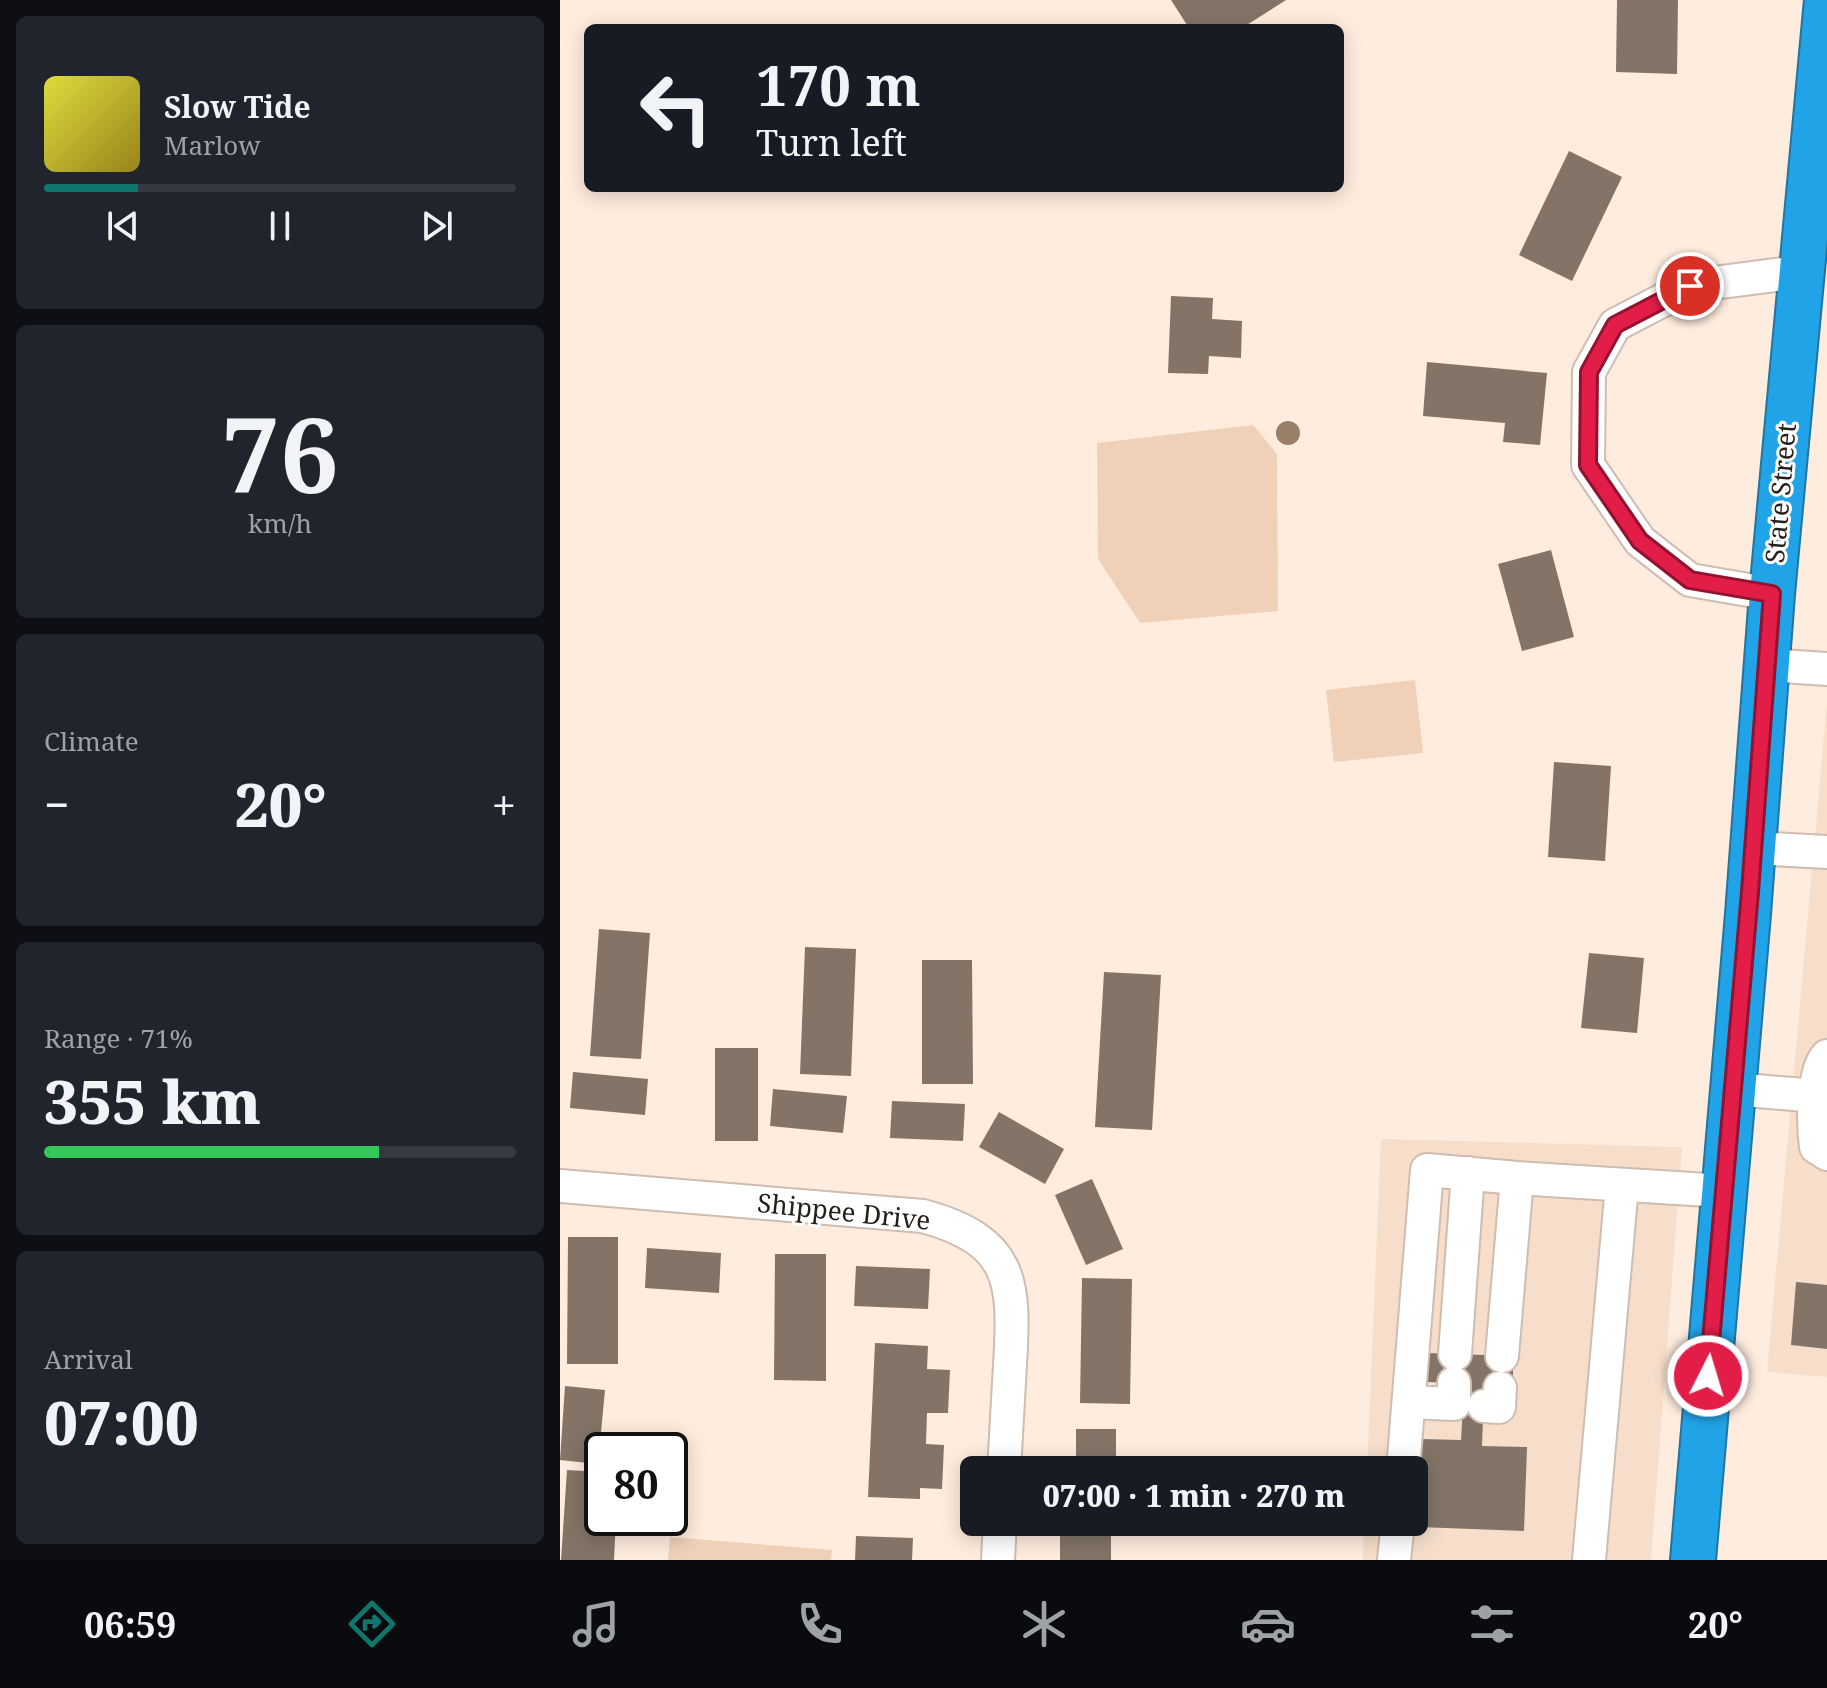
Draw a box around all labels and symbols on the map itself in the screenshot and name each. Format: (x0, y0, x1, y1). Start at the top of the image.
pin (1656, 252, 1724, 320)
street label: State Street (1756, 422, 1804, 564)
street label: Shippee Drive (756, 1184, 932, 1238)
position arrow (1666, 1334, 1750, 1418)
speed limit sign: 80 (584, 1432, 688, 1536)

